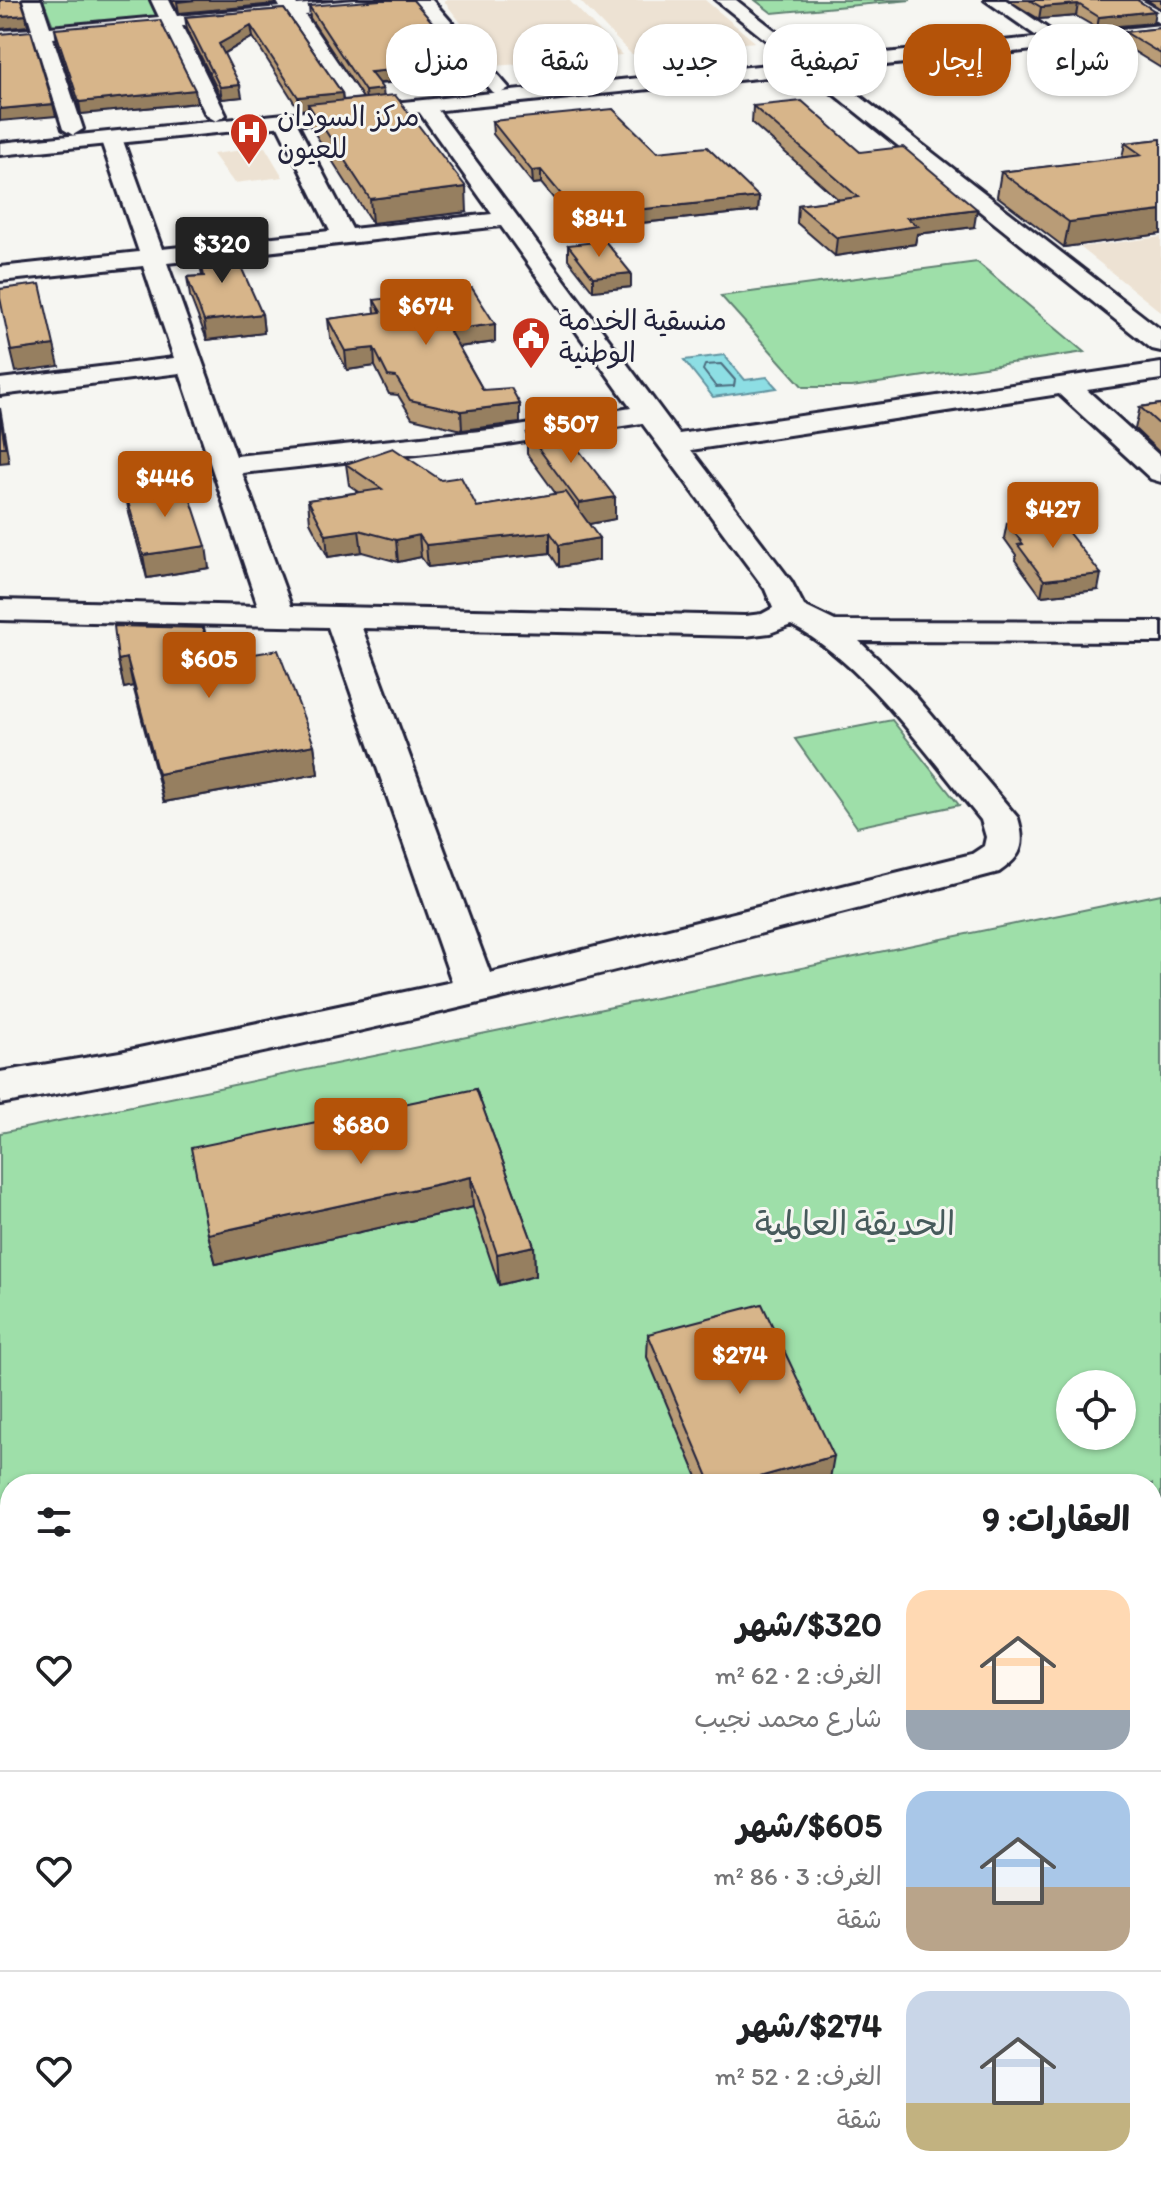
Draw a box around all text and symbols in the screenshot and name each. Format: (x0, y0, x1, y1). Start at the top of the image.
chip: منزل (386, 24, 497, 96)
chip: شقة (513, 24, 618, 96)
chip: جديد (634, 24, 747, 96)
chip: تصفية (763, 24, 887, 96)
chip: إيجار (903, 24, 1011, 96)
chip: شراء (1027, 24, 1138, 96)
place label: مركز السودان للعيون (277, 99, 420, 167)
hospital icon: مركز السودان للعيون (228, 111, 270, 166)
pin: $841 (552, 191, 646, 259)
text: $841 (571, 201, 627, 233)
pin: $320 (175, 217, 269, 285)
text: $320 (193, 227, 251, 259)
pin: $674 (379, 279, 473, 347)
text: $674 (398, 289, 454, 321)
place label: منسقية الخدمة الوطنية (559, 303, 727, 369)
public building icon: منسقية الخدمة الوطنية (510, 315, 552, 370)
pin: $507 (524, 397, 618, 465)
text: $507 (543, 407, 599, 439)
pin: $446 (118, 451, 212, 519)
text: $446 (136, 461, 194, 493)
pin: $427 (1006, 482, 1100, 550)
text: $427 (1025, 492, 1081, 524)
pin: $605 (162, 632, 256, 700)
text: $605 (181, 642, 237, 674)
pin: $680 (314, 1098, 408, 1166)
text: $680 (332, 1108, 390, 1140)
park label: الحديقة العالمية (755, 1203, 955, 1244)
pin: $274 (693, 1328, 787, 1396)
text: $274 (712, 1338, 768, 1370)
map controls (1056, 1370, 1136, 1450)
button: locate (1056, 1370, 1136, 1450)
text: العقارات: 9 (982, 1499, 1130, 1540)
icon: filters (32, 1500, 76, 1544)
text: $320/شهر (737, 1604, 882, 1645)
icon: home (970, 1622, 1066, 1718)
icon: heart (32, 1648, 76, 1692)
text: الغرف: 2 · 62 m² (715, 1659, 882, 1691)
text: شارع محمد نجيب (694, 1702, 882, 1734)
text: $605/شهر (737, 1805, 882, 1846)
icon: home (970, 1823, 1066, 1919)
icon: heart (32, 1849, 76, 1893)
text: الغرف: 3 · 86 m² (714, 1860, 882, 1892)
text: شقة (837, 1903, 882, 1935)
text: $274/شهر (739, 2005, 882, 2046)
icon: home (970, 2023, 1066, 2119)
icon: heart (32, 2049, 76, 2093)
text: الغرف: 2 · 52 m² (715, 2060, 882, 2092)
text: شقة (837, 2103, 882, 2135)

